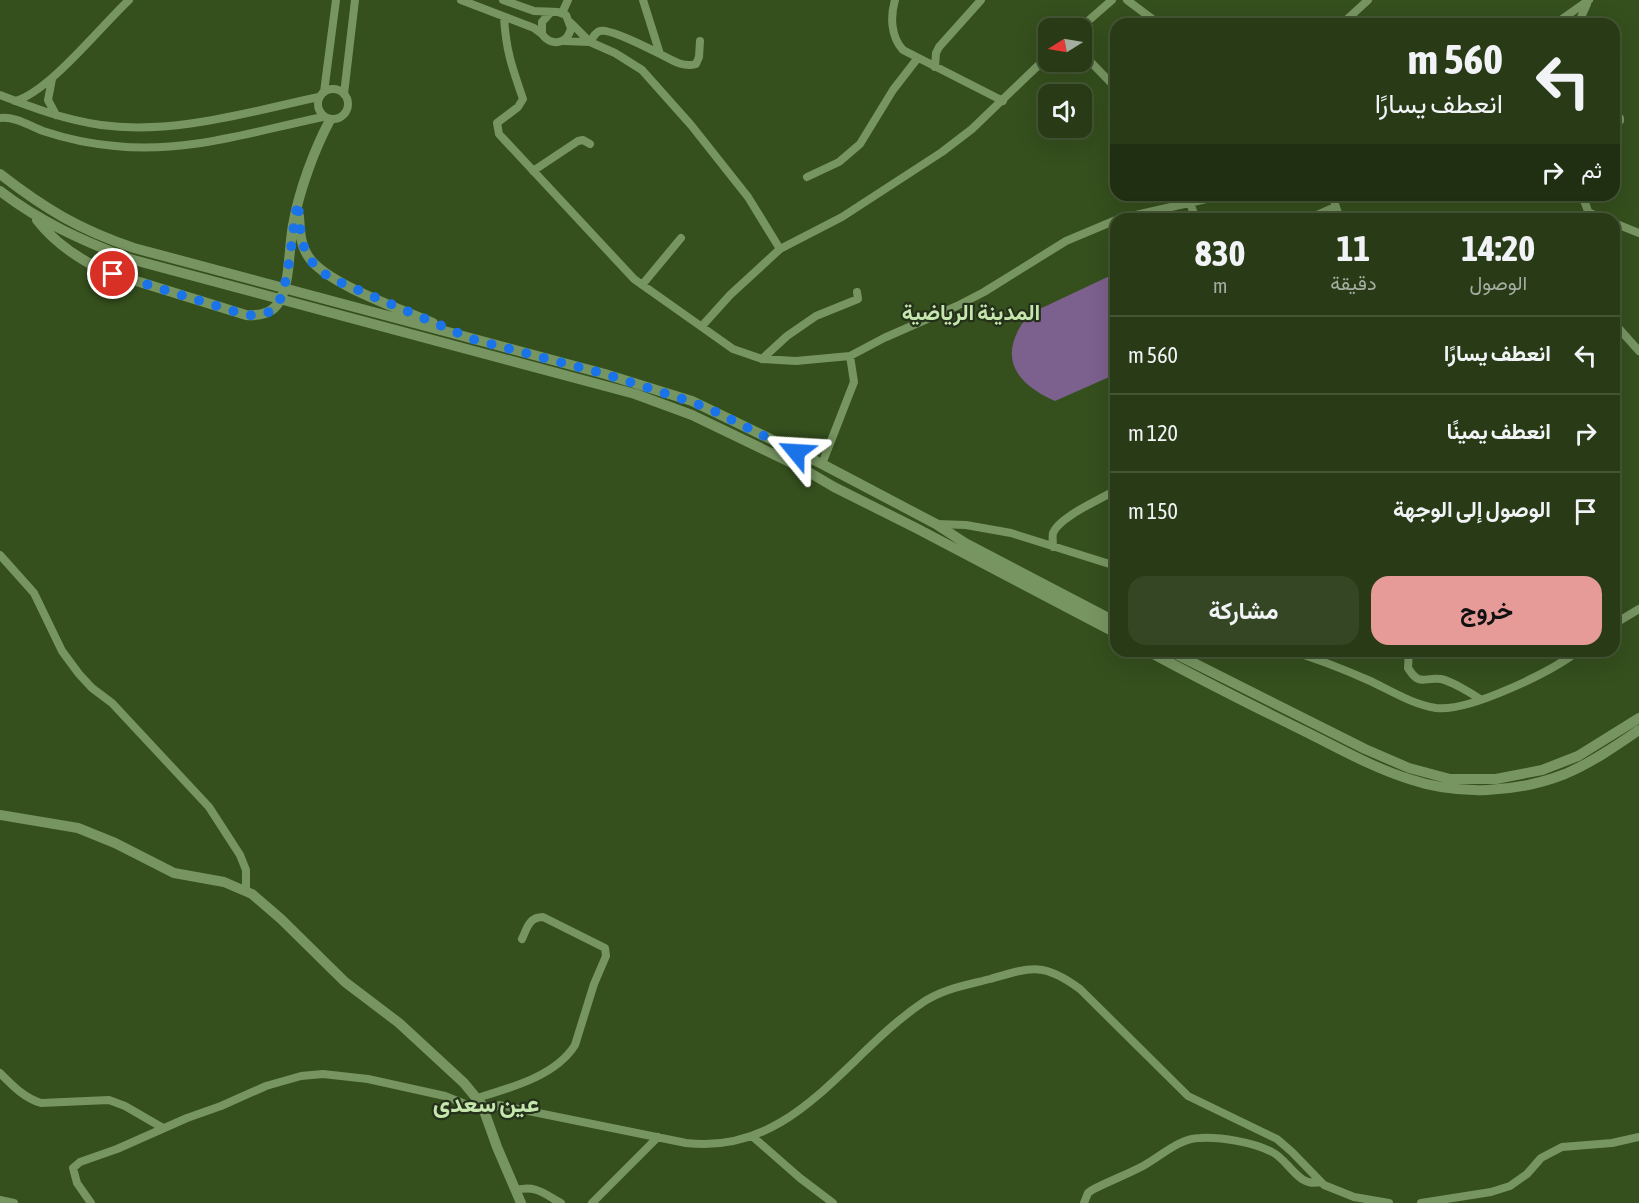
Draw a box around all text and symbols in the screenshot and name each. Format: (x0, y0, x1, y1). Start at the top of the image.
north arrow (1038, 18, 1092, 72)
map controls (1038, 18, 1092, 138)
text: 560 m (1408, 35, 1503, 83)
icon: left (1524, 42, 1602, 120)
button: sound (1038, 84, 1092, 138)
text: انعطف يسارًا (1375, 88, 1503, 119)
icon: right (1536, 156, 1569, 189)
text: ثم (1581, 157, 1602, 183)
text: 11 (1336, 227, 1370, 269)
text: 14:20 (1461, 227, 1535, 269)
text: 830 (1195, 232, 1246, 274)
pin (87, 248, 138, 299)
icon: arrive (96, 257, 129, 290)
text: دقيقة (1330, 271, 1377, 294)
text: الوصول (1469, 271, 1527, 294)
text: m (1213, 274, 1227, 297)
district label: المدينة الرياضية (902, 299, 1040, 326)
icon: left (1569, 339, 1602, 372)
text: انعطف يسارًا (1444, 340, 1551, 366)
text: 560 m (1128, 342, 1178, 368)
icon: right (1569, 417, 1602, 450)
text: انعطف يمينًا (1447, 418, 1551, 444)
position arrow (764, 420, 828, 484)
text: 120 m (1128, 420, 1178, 446)
icon: arrive (1569, 495, 1602, 528)
text: الوصول إلى الوجهة (1393, 496, 1551, 522)
text: 150 m (1128, 498, 1178, 524)
button: مشاركة (1128, 576, 1359, 645)
button: خروج (1371, 576, 1602, 645)
district label: عين سعدى (433, 1090, 539, 1118)

